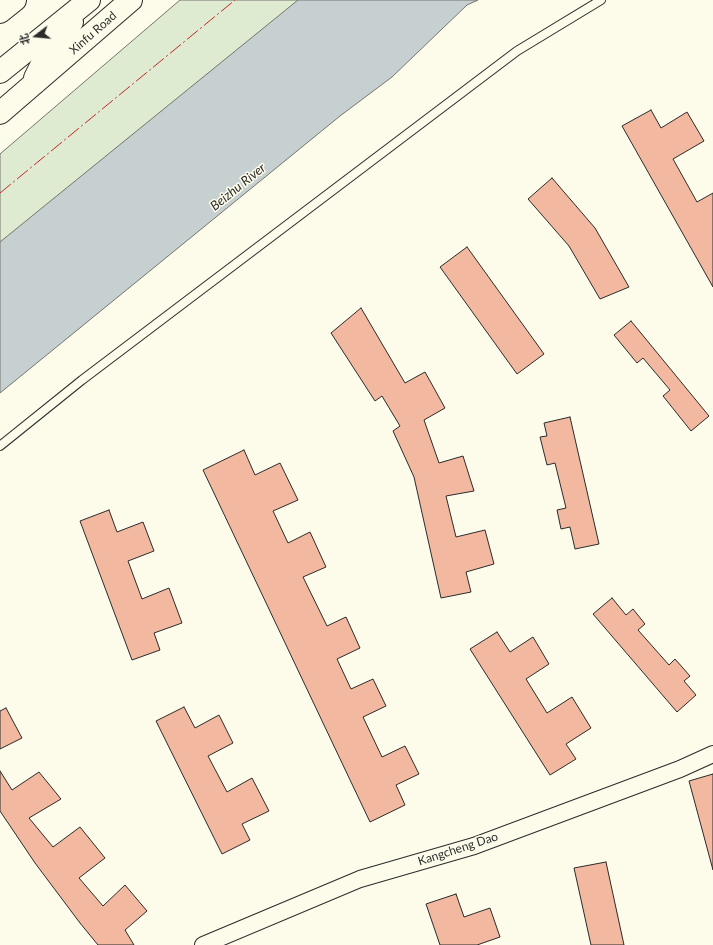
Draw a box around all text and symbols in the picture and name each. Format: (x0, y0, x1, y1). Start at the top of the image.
street label: Xinfu Road (66, 9, 120, 57)
north arrow (16, 16, 56, 56)
text: 北 (16, 32, 32, 47)
water label: Beizhu River (207, 160, 269, 214)
street label: Kangcheng Dao (416, 829, 500, 869)

